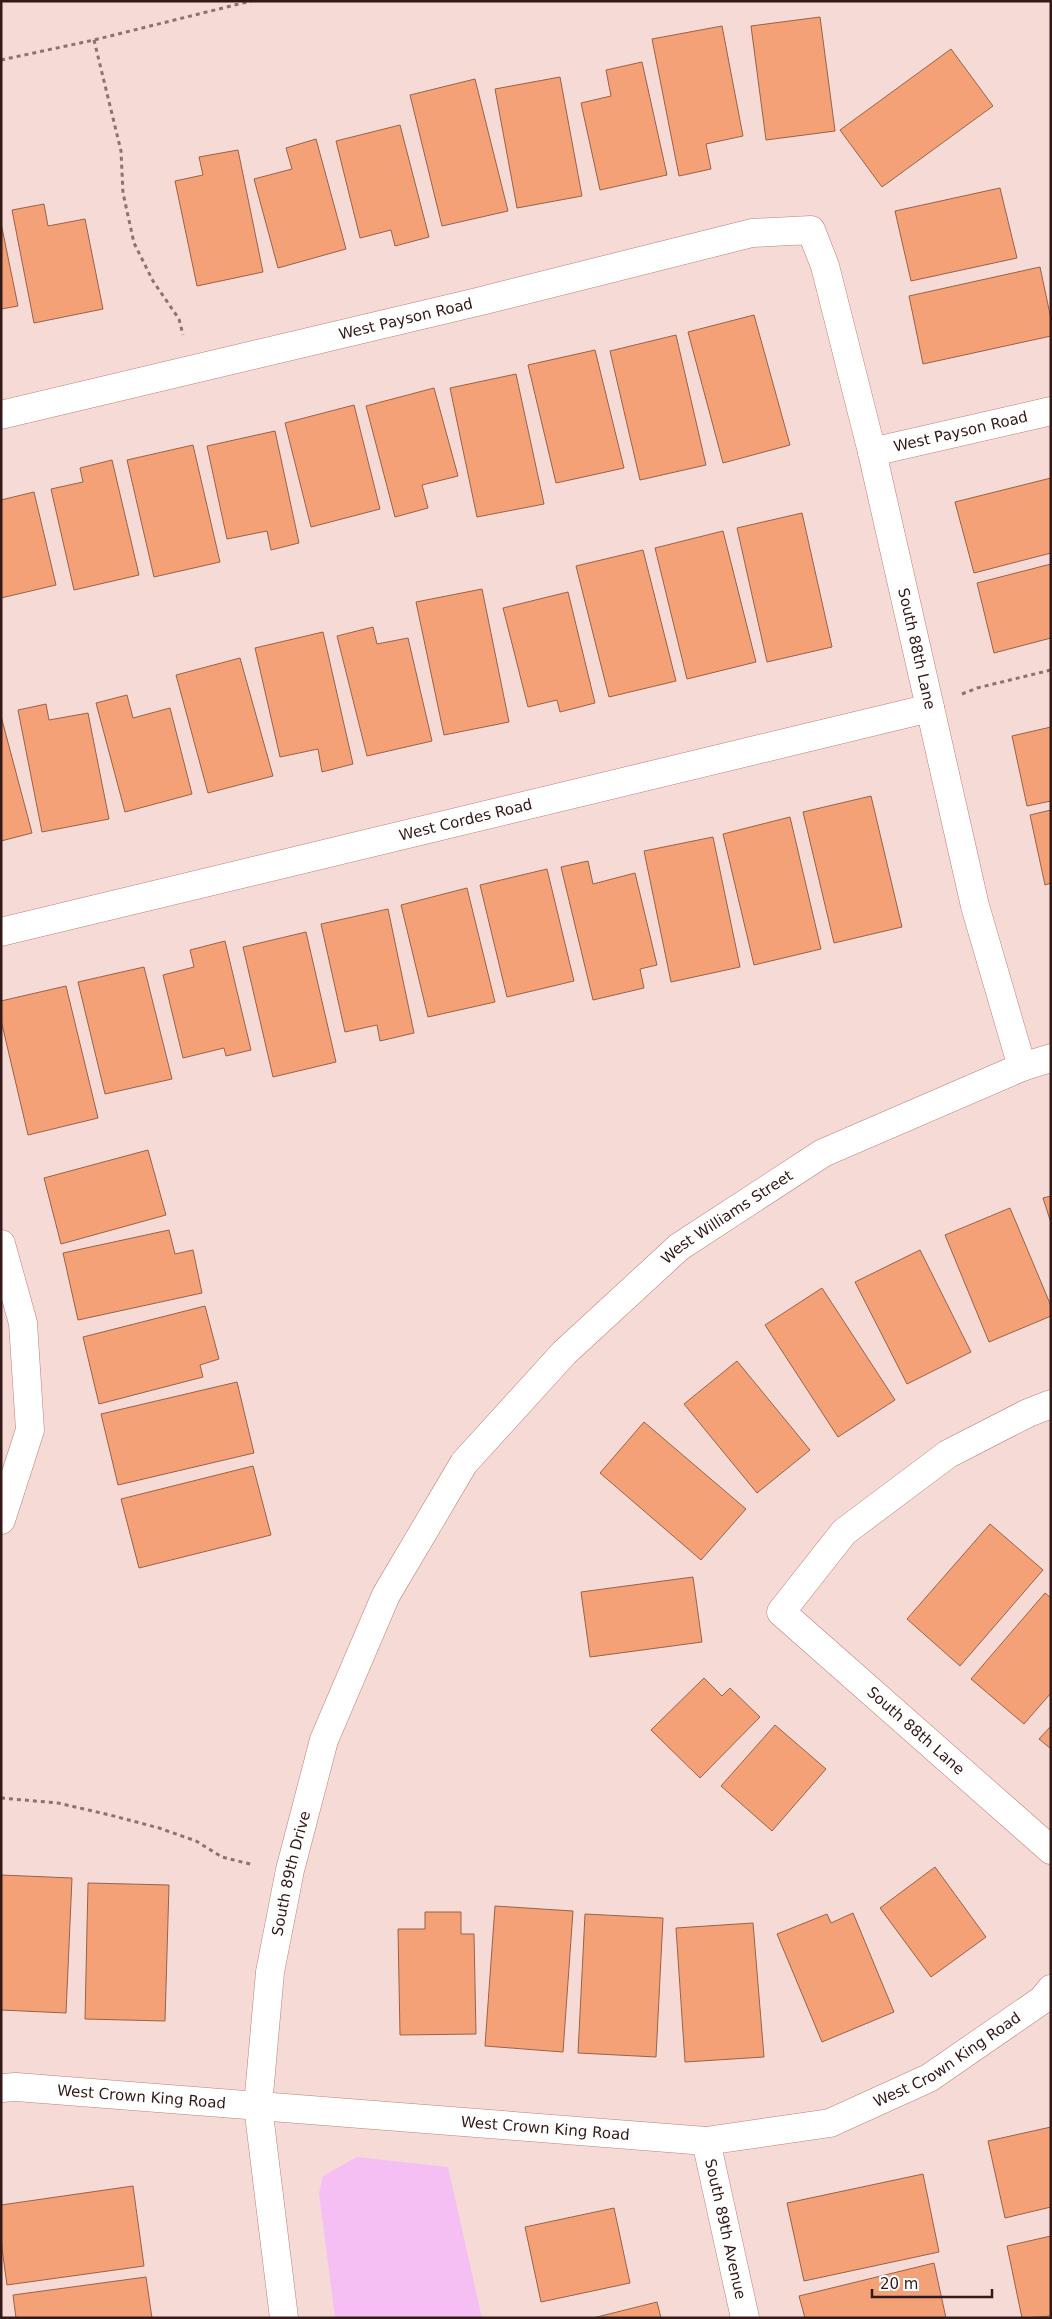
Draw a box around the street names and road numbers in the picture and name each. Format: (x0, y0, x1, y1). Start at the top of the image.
street label: West Payson Road (337, 294, 475, 344)
street label: West Payson Road (892, 408, 1030, 456)
street label: South 88th Lane (894, 586, 939, 711)
street label: West Cordes Road (397, 795, 534, 845)
street label: West Williams Street (657, 1166, 796, 1268)
street label: South 88th Lane (863, 1683, 968, 1779)
street label: South 89th Drive (268, 1809, 314, 1937)
street label: West Crown King Road (871, 2008, 1024, 2111)
street label: West Crown King Road (56, 2081, 227, 2112)
street label: West Crown King Road (460, 2113, 630, 2144)
street label: South 89th Avenue (701, 2157, 750, 2301)

